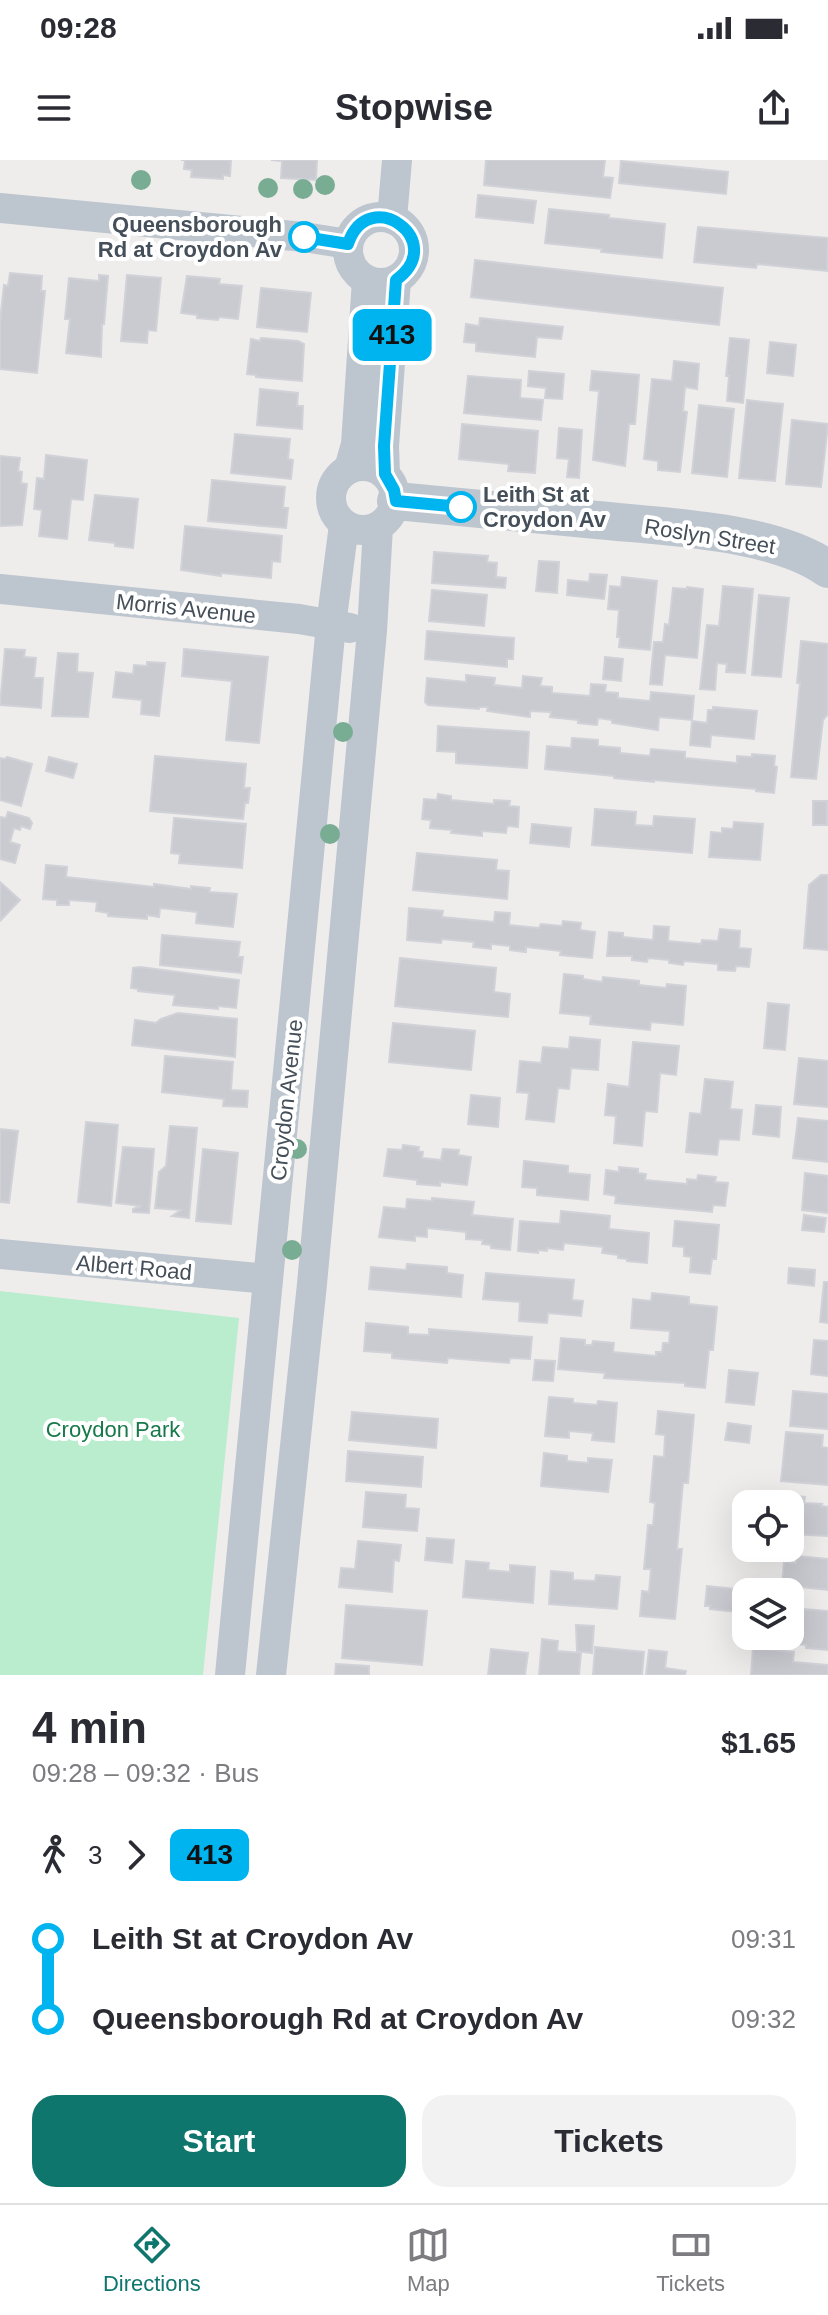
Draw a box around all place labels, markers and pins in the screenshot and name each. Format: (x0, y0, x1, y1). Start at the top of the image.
place label: Queensborough Rd at Croydon Av (98, 212, 283, 262)
marker: Queensborough Rd at Croydon Av (289, 222, 319, 252)
place label: Leith St at Croydon Av (483, 482, 607, 532)
marker: Leith St at Croydon Av (446, 492, 476, 522)

